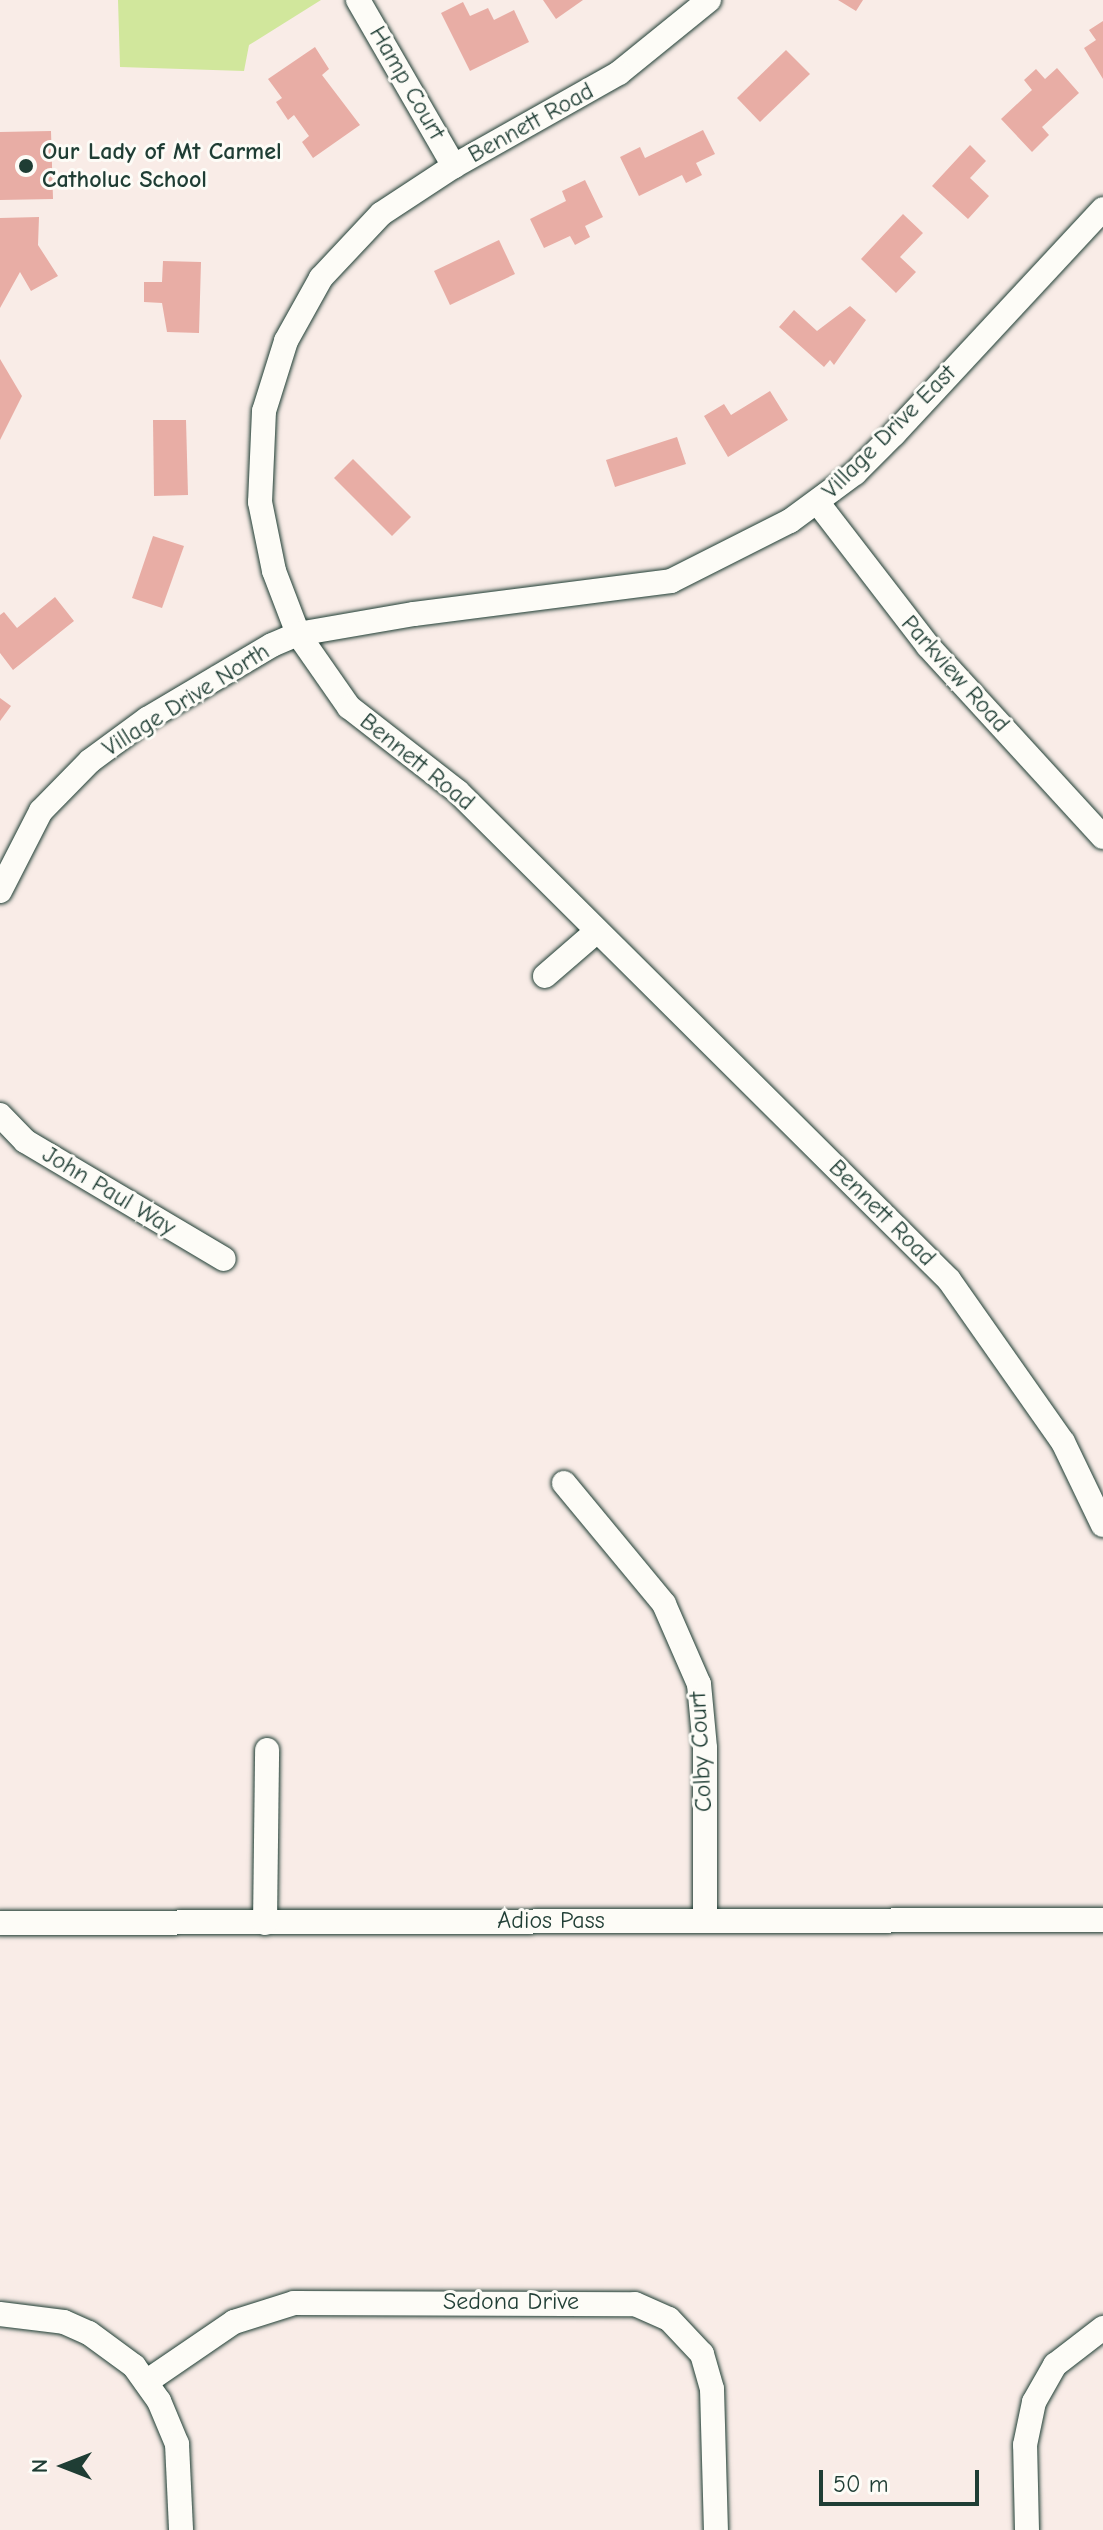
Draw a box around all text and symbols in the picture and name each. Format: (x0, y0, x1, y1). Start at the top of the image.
street label: Hamp Court (363, 21, 451, 145)
street label: Bennett Road (463, 77, 599, 169)
place label: Our Lady of Mt Carmel Catholuc School (42, 138, 282, 194)
marker: Our Lady of Mt Carmel Catholuc School (17, 157, 35, 175)
street label: Village Drive East (816, 359, 962, 505)
street label: Parkview Road (895, 610, 1015, 738)
street label: Village Drive North (97, 637, 275, 763)
street label: Bennett Road (354, 707, 480, 817)
street label: John Paul Way (37, 1140, 181, 1242)
street label: Bennett Road (823, 1154, 941, 1272)
street label: Colby Court (683, 1691, 719, 1813)
street label: Adios Pass (497, 1907, 605, 1935)
street label: Sedona Drive (443, 2288, 579, 2316)
north arrow (24, 2426, 104, 2506)
scale bar (823, 2454, 983, 2504)
text: N (27, 2459, 53, 2473)
text: 50 m (833, 2470, 889, 2498)

